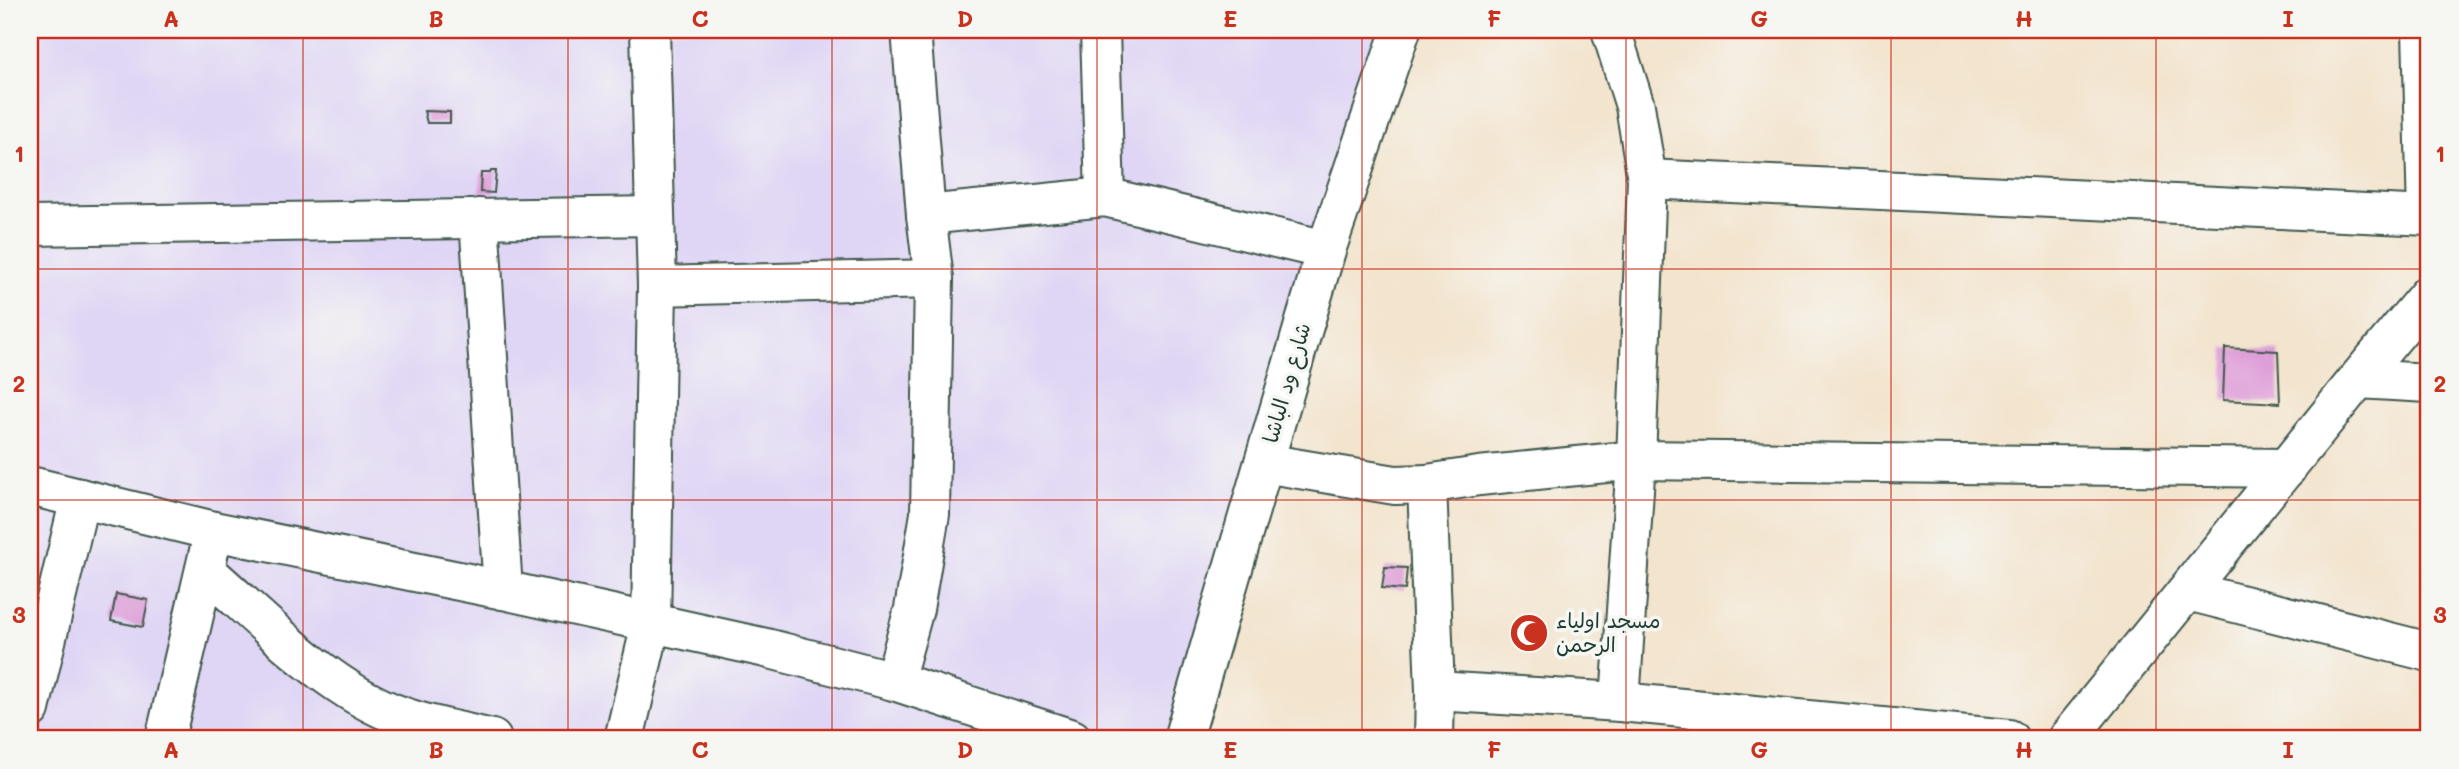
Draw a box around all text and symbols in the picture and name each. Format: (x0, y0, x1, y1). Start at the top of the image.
text: A (163, 3, 179, 33)
text: B (428, 3, 444, 33)
text: C (691, 3, 709, 33)
text: D (957, 3, 973, 33)
text: E (1223, 3, 1237, 33)
text: F (1487, 3, 1501, 33)
text: G (1750, 3, 1768, 33)
text: H (2015, 3, 2033, 33)
text: I (2282, 3, 2294, 33)
text: 1 (14, 138, 24, 168)
text: 1 (2435, 138, 2445, 168)
street label: شارع ود الباشا (1256, 319, 1318, 447)
text: 2 (13, 368, 25, 398)
text: 2 (2434, 368, 2446, 398)
text: 3 (12, 599, 26, 629)
text: 3 (2433, 599, 2447, 629)
place label: مسجد اولياء الرحمن (1556, 606, 1661, 657)
mosque icon: مسجد اولياء الرحمن (1508, 612, 1550, 654)
text: A (163, 734, 179, 764)
text: B (428, 734, 444, 764)
text: C (691, 734, 709, 764)
text: D (957, 734, 973, 764)
text: E (1223, 734, 1237, 764)
text: F (1487, 734, 1501, 764)
text: G (1750, 734, 1768, 764)
text: H (2015, 734, 2033, 764)
text: I (2282, 734, 2294, 764)

